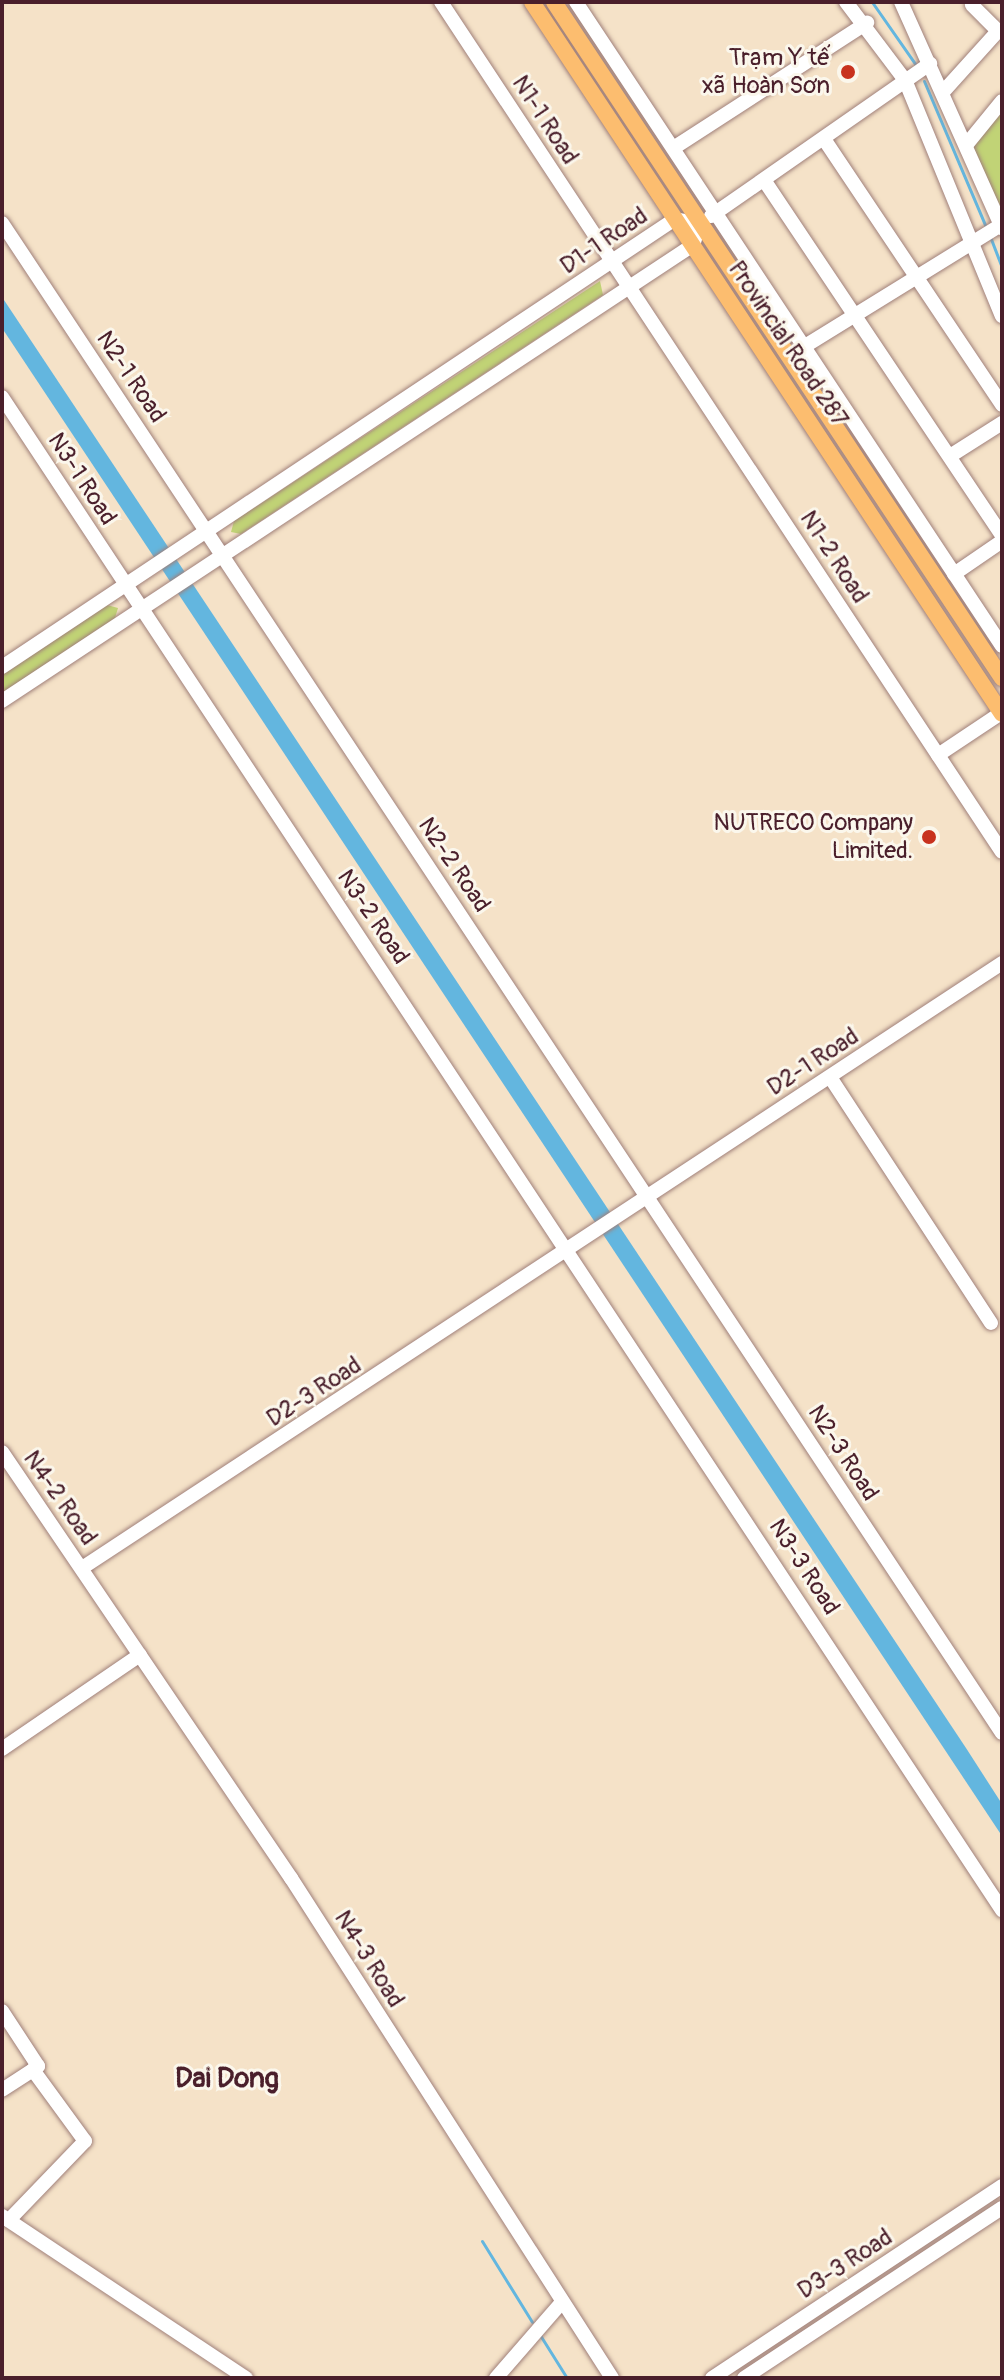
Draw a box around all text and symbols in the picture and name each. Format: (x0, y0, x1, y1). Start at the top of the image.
place label: Trạm Y tế xã Hoàn Sơn (702, 44, 830, 100)
marker: Trạm Y tế xã Hoàn Sơn (837, 61, 859, 83)
street label: N1-1 Road (506, 70, 584, 170)
street label: D1-1 Road (555, 201, 653, 281)
street label: Provincial Road 287 (722, 256, 854, 432)
street label: N2-1 Road (90, 326, 172, 428)
street label: N3-1 Road (42, 427, 122, 531)
street label: N1-2 Road (794, 505, 874, 609)
place label: NUTRECO Company Limited. (713, 809, 913, 865)
street label: N2-2 Road (412, 812, 496, 918)
marker: NUTRECO Company Limited. (920, 828, 938, 846)
street label: N3-2 Road (331, 864, 415, 970)
street label: D2-1 Road (762, 1022, 864, 1102)
street label: D2-3 Road (261, 1351, 367, 1433)
street label: N2-3 Road (801, 1400, 885, 1506)
street label: N4-2 Road (17, 1445, 103, 1551)
street label: N3-3 Road (762, 1514, 846, 1620)
street label: N4-3 Road (328, 1905, 410, 2013)
district label: Dai Dong (175, 2062, 279, 2096)
street label: D3-3 Road (792, 2223, 898, 2305)

